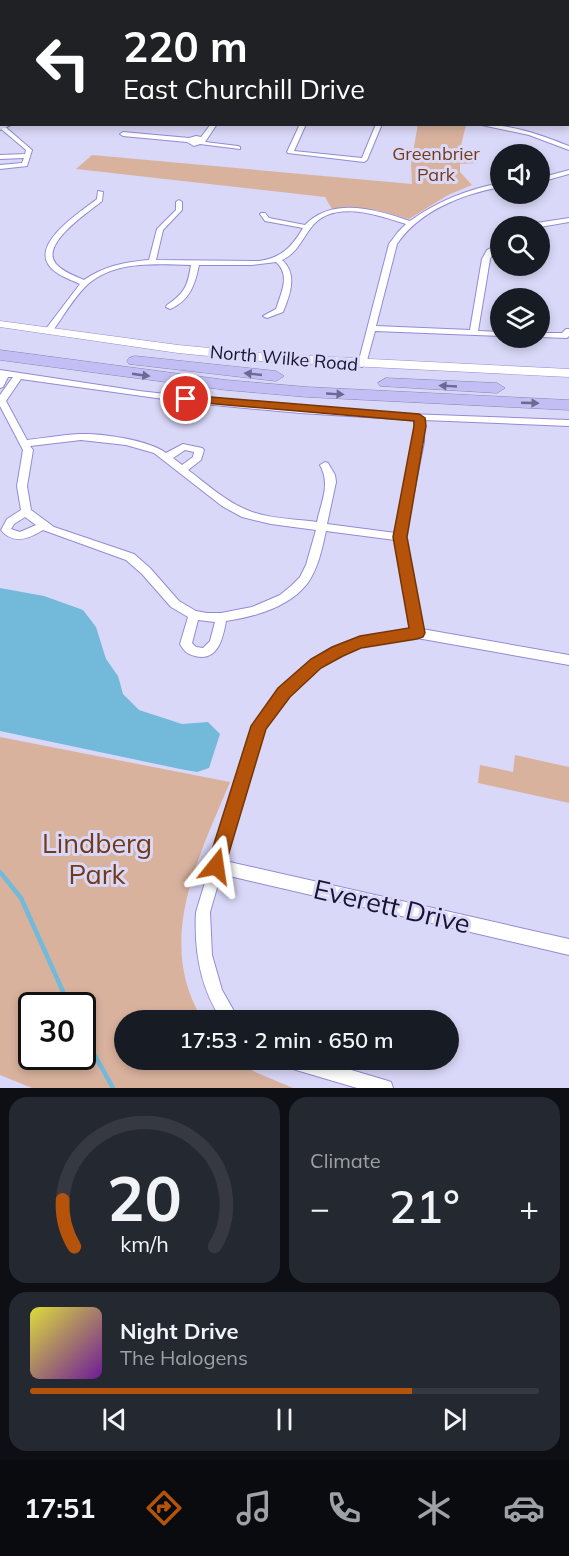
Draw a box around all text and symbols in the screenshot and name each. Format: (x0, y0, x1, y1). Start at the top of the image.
text: 220 m (123, 20, 248, 73)
icon: left (24, 24, 102, 102)
text: East Churchill Drive (123, 72, 365, 106)
park label: Greenbrier Park (392, 142, 480, 186)
map controls (490, 144, 550, 348)
button: sound (490, 144, 550, 204)
button: search (490, 216, 550, 276)
button: layers (490, 288, 550, 348)
street label: North Wilke Road (209, 340, 359, 376)
one-way arrow (243, 369, 262, 379)
one-way arrow (132, 370, 151, 380)
pin (160, 373, 211, 424)
icon: arrive (169, 382, 202, 415)
one-way arrow (438, 382, 457, 391)
one-way arrow (326, 389, 345, 398)
one-way arrow (520, 398, 539, 408)
park label: Lindberg Park (42, 826, 152, 891)
position arrow (184, 834, 248, 898)
street label: Everett Drive (310, 871, 474, 941)
speed limit sign: 30 (18, 992, 96, 1070)
text: 17:53 · 2 min · 650 m (179, 1026, 394, 1054)
text: Climate (310, 1148, 381, 1173)
text: 20 (107, 1158, 182, 1237)
text: 21° (389, 1178, 460, 1234)
text: − (310, 1187, 330, 1228)
text: + (519, 1187, 539, 1228)
text: km/h (120, 1230, 169, 1257)
text: Night Drive (120, 1317, 239, 1345)
text: The Halogens (120, 1345, 248, 1370)
icon: previous (98, 1403, 131, 1436)
icon: pause (268, 1403, 301, 1436)
icon: next (438, 1403, 471, 1436)
icon: directions (143, 1487, 185, 1529)
icon: music (233, 1487, 275, 1529)
icon: phone (323, 1487, 365, 1529)
icon: climate (413, 1487, 455, 1529)
icon: car (503, 1487, 545, 1529)
text: 17:51 (24, 1491, 95, 1525)

